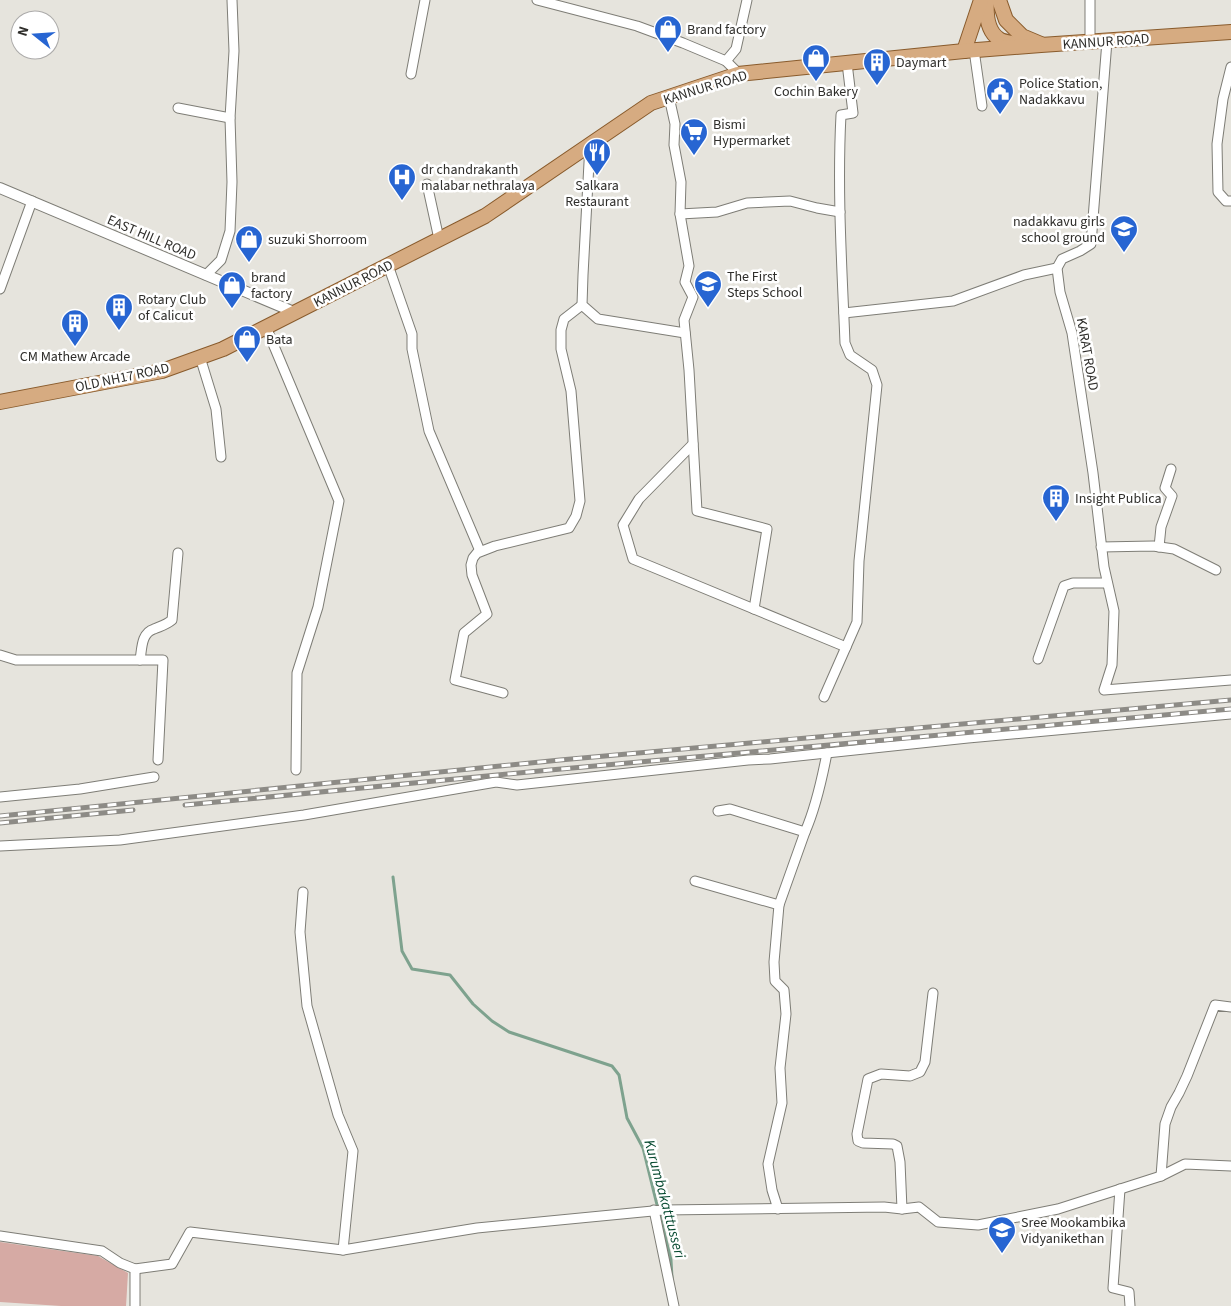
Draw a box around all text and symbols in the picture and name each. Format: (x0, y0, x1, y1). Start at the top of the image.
north arrow (10, 10, 60, 60)
shop icon: Brand factory (653, 14, 683, 53)
place label: Brand factory (687, 20, 766, 40)
text: N (13, 24, 34, 39)
street label: KANNUR ROAD (1062, 29, 1150, 55)
shop icon: Cochin Bakery (801, 43, 831, 82)
building icon: Daymart (862, 47, 892, 86)
place label: Daymart (896, 53, 947, 73)
street label: KANNUR ROAD (661, 66, 750, 110)
place label: Police Station, Nadakkavu (1019, 74, 1102, 110)
public building icon: Police Station, Nadakkavu (985, 76, 1015, 115)
place label: Cochin Bakery (774, 82, 859, 102)
place label: Bismi Hypermarket (713, 115, 790, 151)
supermarket icon: Bismi Hypermarket (679, 117, 709, 156)
restaurant icon: Salkara Restaurant (582, 137, 612, 176)
place label: dr chandrakanth malabar nethralaya (421, 160, 535, 196)
hospital icon: dr chandrakanth malabar nethralaya (387, 162, 417, 201)
place label: Salkara Restaurant (565, 176, 629, 212)
street label: EAST HILL ROAD (104, 210, 199, 266)
place label: nadakkavu girls school ground (1013, 212, 1105, 248)
school or university icon: nadakkavu girls school ground (1109, 214, 1139, 253)
shop icon: suzuki Shorroom (234, 224, 264, 263)
place label: suzuki Shorroom (268, 230, 367, 250)
street label: KANNUR ROAD (310, 255, 397, 313)
place label: The First Steps School (727, 267, 803, 303)
place label: brand factory (251, 268, 292, 304)
school or university icon: The First Steps School (693, 269, 723, 308)
shop icon: brand factory (217, 270, 247, 309)
place label: Rotary Club of Calicut (138, 290, 206, 326)
building icon: Rotary Club of Calicut (104, 292, 134, 331)
building icon: CM Mathew Arcade (60, 308, 90, 347)
street label: KARAT ROAD (1071, 316, 1103, 392)
shop icon: Bata (232, 324, 262, 363)
place label: Bata (266, 330, 293, 350)
place label: CM Mathew Arcade (20, 347, 130, 367)
street label: OLD NH17 ROAD (73, 358, 171, 398)
building icon: Insight Publica (1041, 483, 1071, 522)
place label: Insight Publica (1075, 489, 1161, 509)
water label: Kurumbakatttusseri (639, 1137, 691, 1261)
place label: Sree Mookambika Vidyanikethan (1021, 1213, 1126, 1249)
school or university icon: Sree Mookambika Vidyanikethan (987, 1215, 1017, 1254)

